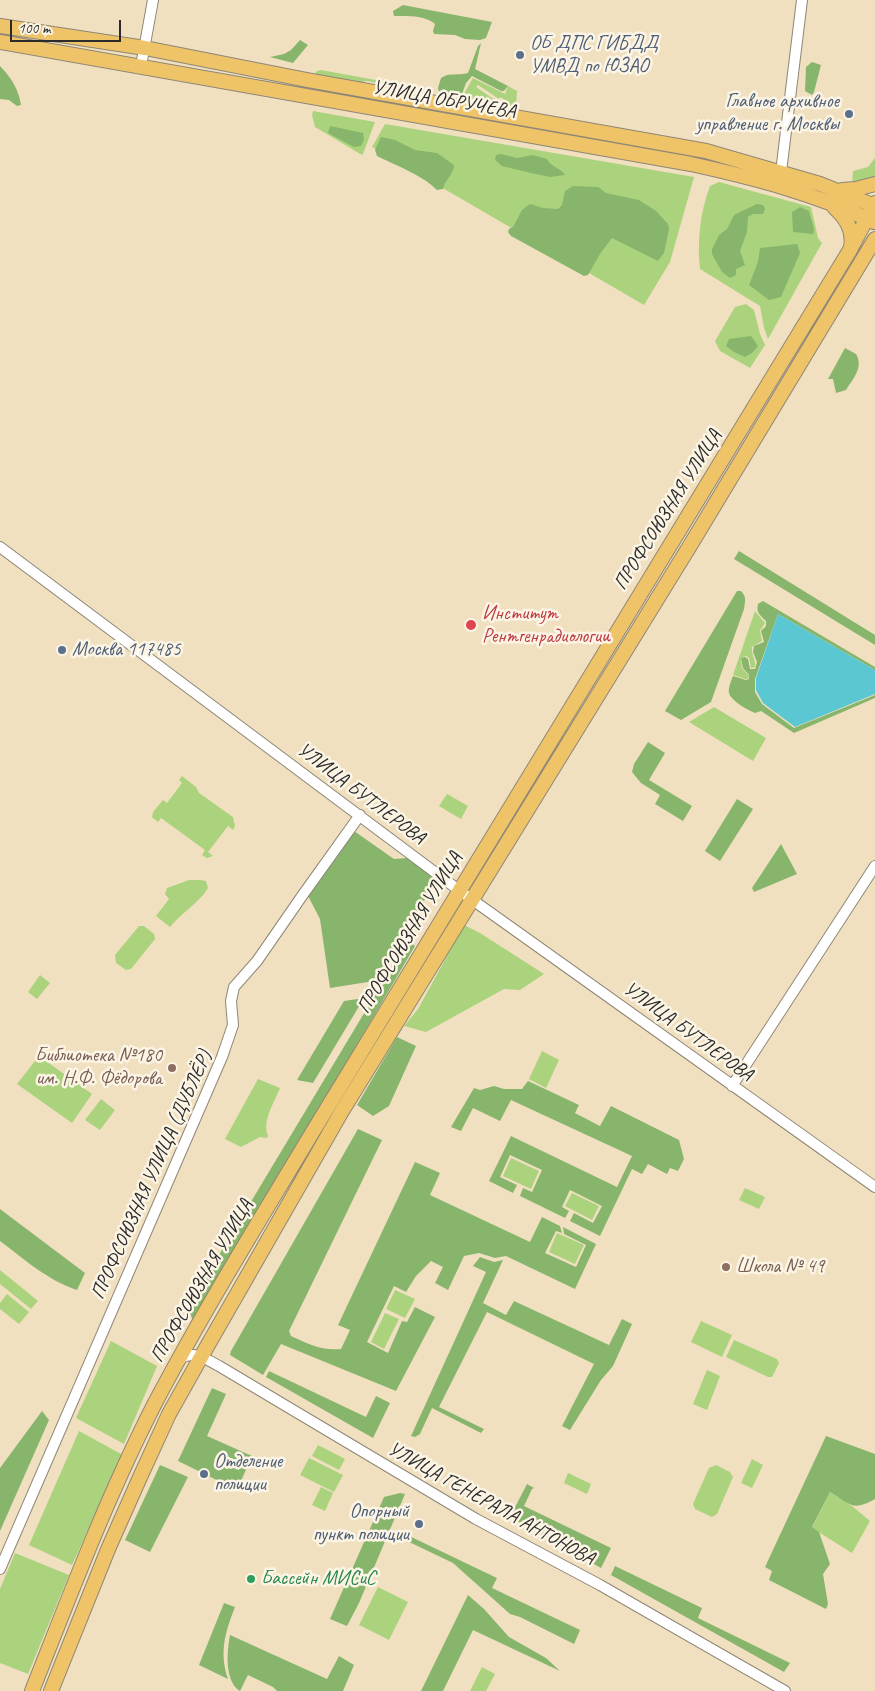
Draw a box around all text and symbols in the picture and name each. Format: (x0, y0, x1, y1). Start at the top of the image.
scale bar (12, 10, 124, 42)
text: 100 m (18, 19, 50, 38)
place label: ОБ ДПС ГИБДД УМВД по ЮЗАО (530, 32, 658, 79)
marker: ОБ ДПС ГИБДД УМВД по ЮЗАО (514, 49, 526, 61)
street label: УЛИЦА ОБРУЧЕВА (371, 76, 517, 124)
place label: Главное архивное управление г. Москвы (696, 90, 839, 137)
marker: Главное архивное управление г. Москвы (843, 108, 855, 120)
street label: ПРОФСОЮЗНАЯ УЛИЦА (609, 425, 727, 595)
place label: Институт Рентгенрадиологии (482, 602, 610, 649)
marker: Институт Рентгенрадиологии (464, 618, 478, 632)
place label: Москва 117485 (72, 638, 181, 662)
marker: Москва 117485 (56, 644, 68, 656)
street label: УЛИЦА БУТЛЕРОВА (292, 738, 430, 850)
street label: ПРОФСОЮЗНАЯ УЛИЦА (352, 848, 468, 1018)
street label: УЛИЦА БУТЛЕРОВА (619, 977, 757, 1087)
place label: Библиотека №180 им. Н.Ф. Фёдорова (35, 1044, 162, 1091)
street label: ПРОФСОЮЗНАЯ УЛИЦА (ДУБЛЁР) (86, 1047, 218, 1303)
marker: Библиотека №180 им. Н.Ф. Фёдорова (166, 1062, 178, 1074)
street label: ПРОФСОЮЗНАЯ УЛИЦА (146, 1195, 258, 1367)
place label: Школа № 49 (736, 1255, 824, 1279)
marker: Школа № 49 (720, 1261, 732, 1273)
street label: УЛИЦА ГЕНЕРАЛА АНТОНОВА (383, 1437, 599, 1571)
place label: Отделение полиции (214, 1450, 282, 1497)
marker: Отделение полиции (198, 1468, 210, 1480)
place label: Опорный пункт полиции (313, 1500, 409, 1547)
marker: Опорный пункт полиции (413, 1518, 425, 1530)
place label: Бассейн МИСиС (261, 1567, 376, 1591)
marker: Бассейн МИСиС (245, 1573, 257, 1585)

